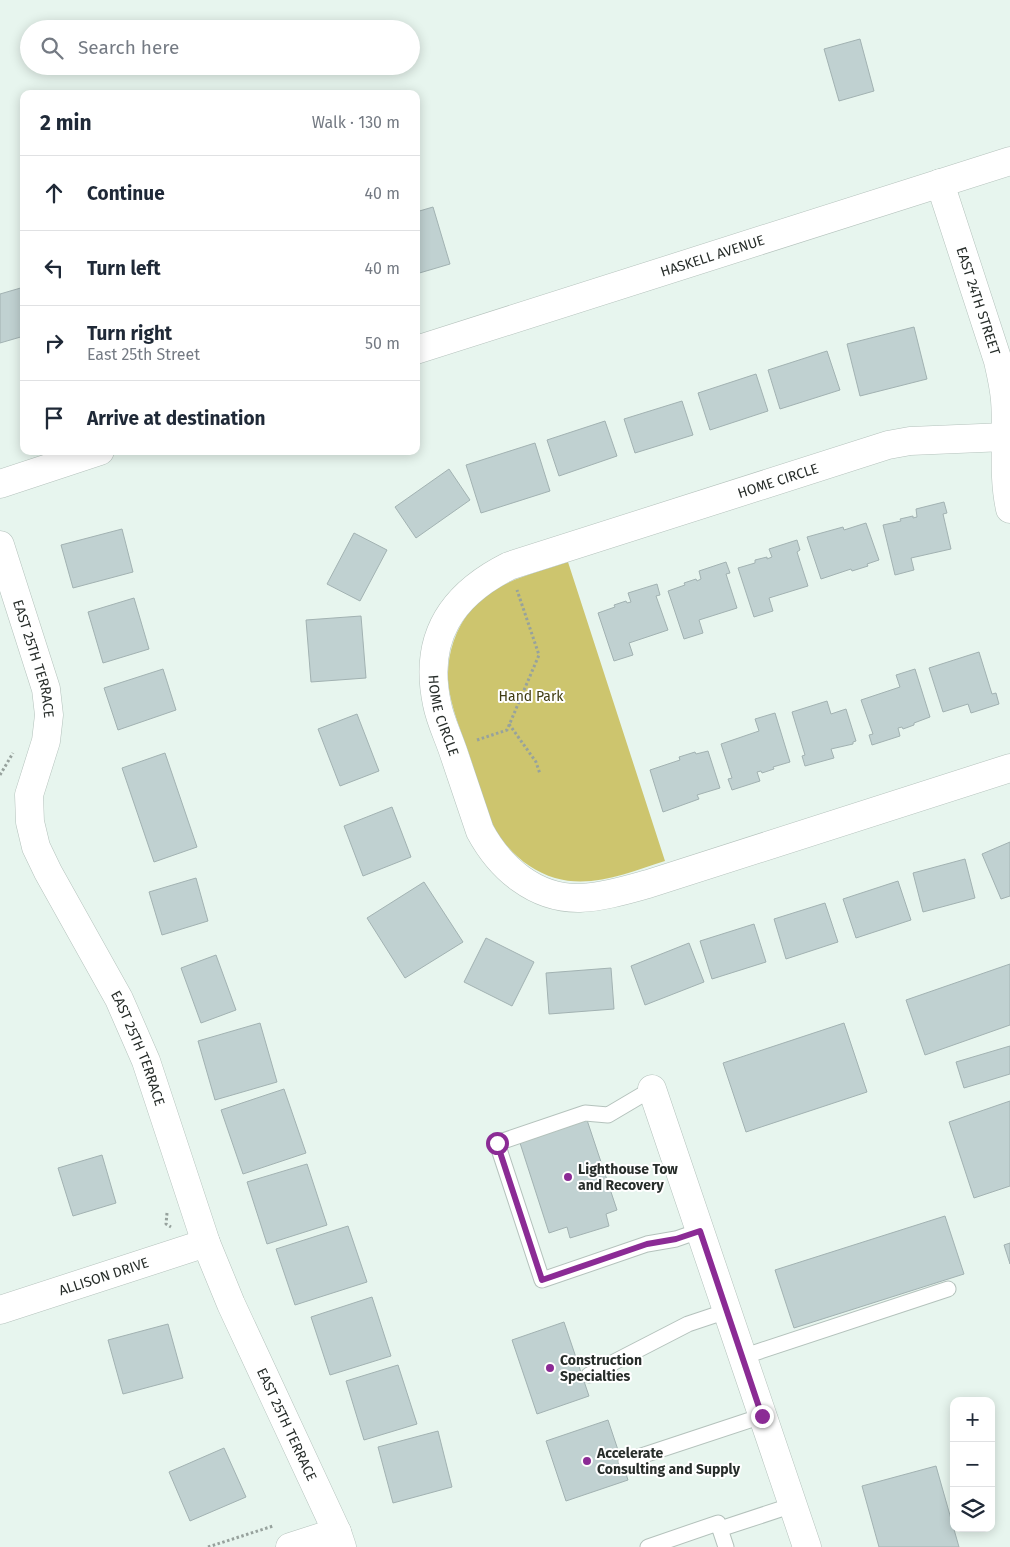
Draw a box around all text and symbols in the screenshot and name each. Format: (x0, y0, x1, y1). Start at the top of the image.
search box (20, 20, 420, 75)
icon: search (38, 34, 66, 62)
text: Search here (78, 36, 179, 59)
text: 2 min (40, 110, 92, 136)
text: Walk · 130 m (312, 113, 400, 132)
icon: ahead (40, 179, 68, 207)
text: Continue (87, 182, 165, 205)
text: 40 m (365, 184, 400, 203)
street label: HASKELL AVENUE (658, 231, 766, 280)
street label: EAST 24TH STREET (953, 245, 1004, 358)
icon: left (40, 254, 68, 282)
text: Turn left (87, 257, 161, 280)
text: 40 m (365, 259, 400, 278)
text: Turn right (87, 322, 172, 345)
icon: right (40, 329, 68, 357)
text: 50 m (365, 334, 400, 353)
text: East 25th Street (87, 345, 200, 364)
icon: arrive (40, 404, 68, 432)
text: Arrive at destination (87, 407, 266, 430)
street label: HOME CIRCLE (736, 460, 820, 502)
street label: EAST 25TH TERRACE (9, 597, 58, 719)
street label: HOME CIRCLE (425, 674, 463, 758)
park label: Hand Park (499, 688, 564, 705)
street label: EAST 25TH TERRACE (107, 987, 169, 1108)
route start (486, 1132, 509, 1155)
place label: Lighthouse Tow and Recovery (578, 1161, 678, 1194)
marker: Lighthouse Tow and Recovery (562, 1171, 574, 1183)
street label: ALLISON DRIVE (56, 1254, 151, 1299)
place label: Construction Specialties (560, 1352, 642, 1385)
marker: Construction Specialties (544, 1362, 556, 1374)
street label: EAST 25TH TERRACE (253, 1365, 321, 1484)
map controls (950, 1397, 995, 1532)
button: + (950, 1397, 995, 1442)
route end (751, 1405, 774, 1428)
button: − (950, 1442, 995, 1487)
place label: Accelerate Consulting and Supply (596, 1445, 741, 1478)
marker: Accelerate Consulting and Supply (581, 1455, 593, 1467)
button: layers (950, 1487, 995, 1532)

